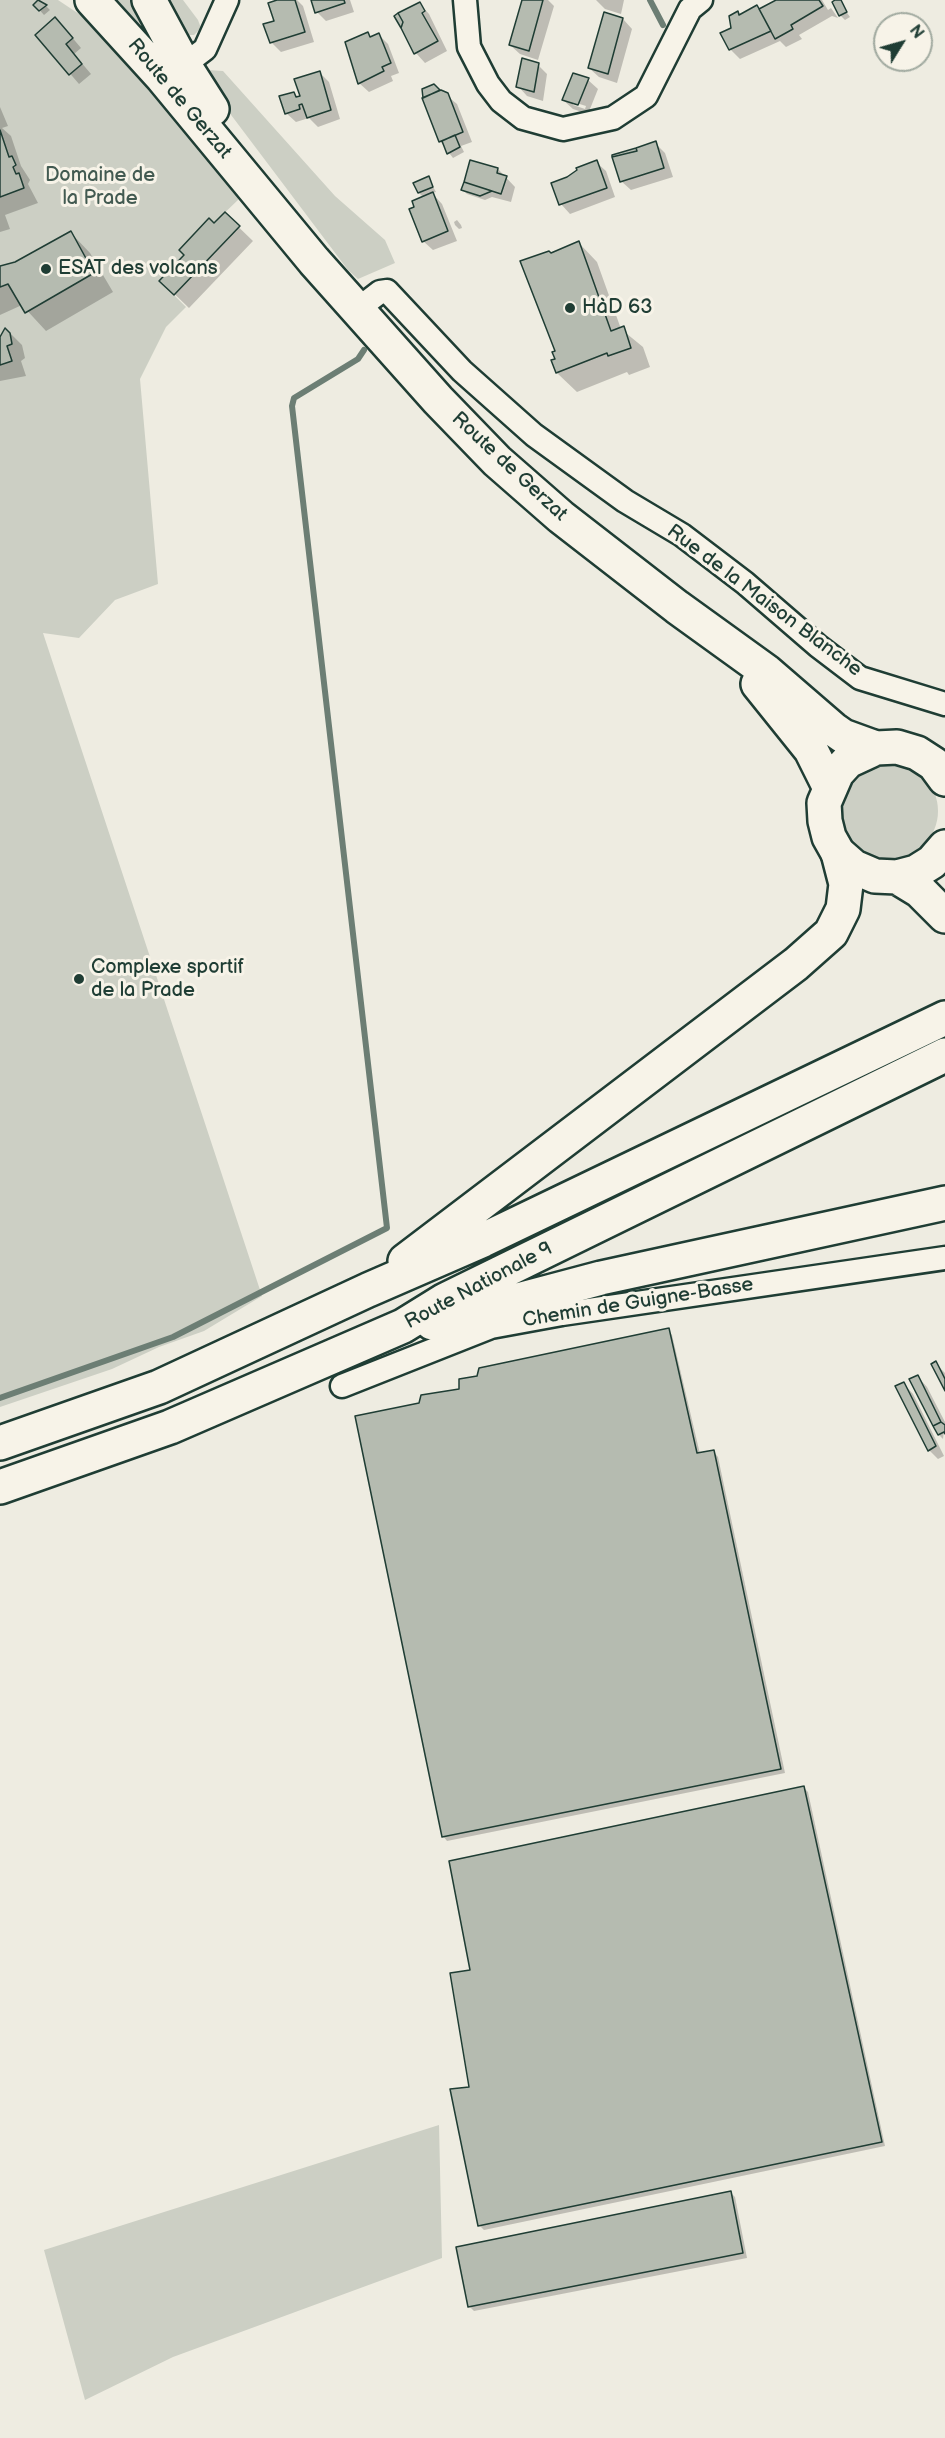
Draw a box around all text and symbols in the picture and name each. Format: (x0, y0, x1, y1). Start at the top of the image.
north arrow (873, 12, 933, 72)
text: N (905, 22, 927, 43)
street label: Route de Gerzat (122, 34, 236, 164)
park label: Domaine de la Prade (45, 164, 155, 211)
place label: ESAT des volcans (58, 257, 218, 281)
marker: ESAT des volcans (39, 262, 53, 276)
place label: HàD 63 (582, 296, 652, 320)
marker: HàD 63 (563, 301, 577, 315)
street label: Route de Gerzat (446, 407, 572, 527)
street label: Rue de la Maison Blanche (662, 520, 866, 682)
place label: Complexe sportif de la Prade (91, 956, 244, 1003)
marker: Complexe sportif de la Prade (72, 972, 86, 986)
street label: Route Nationale 9 (401, 1237, 557, 1335)
street label: Chemin de Guigne-Basse (521, 1273, 755, 1333)

